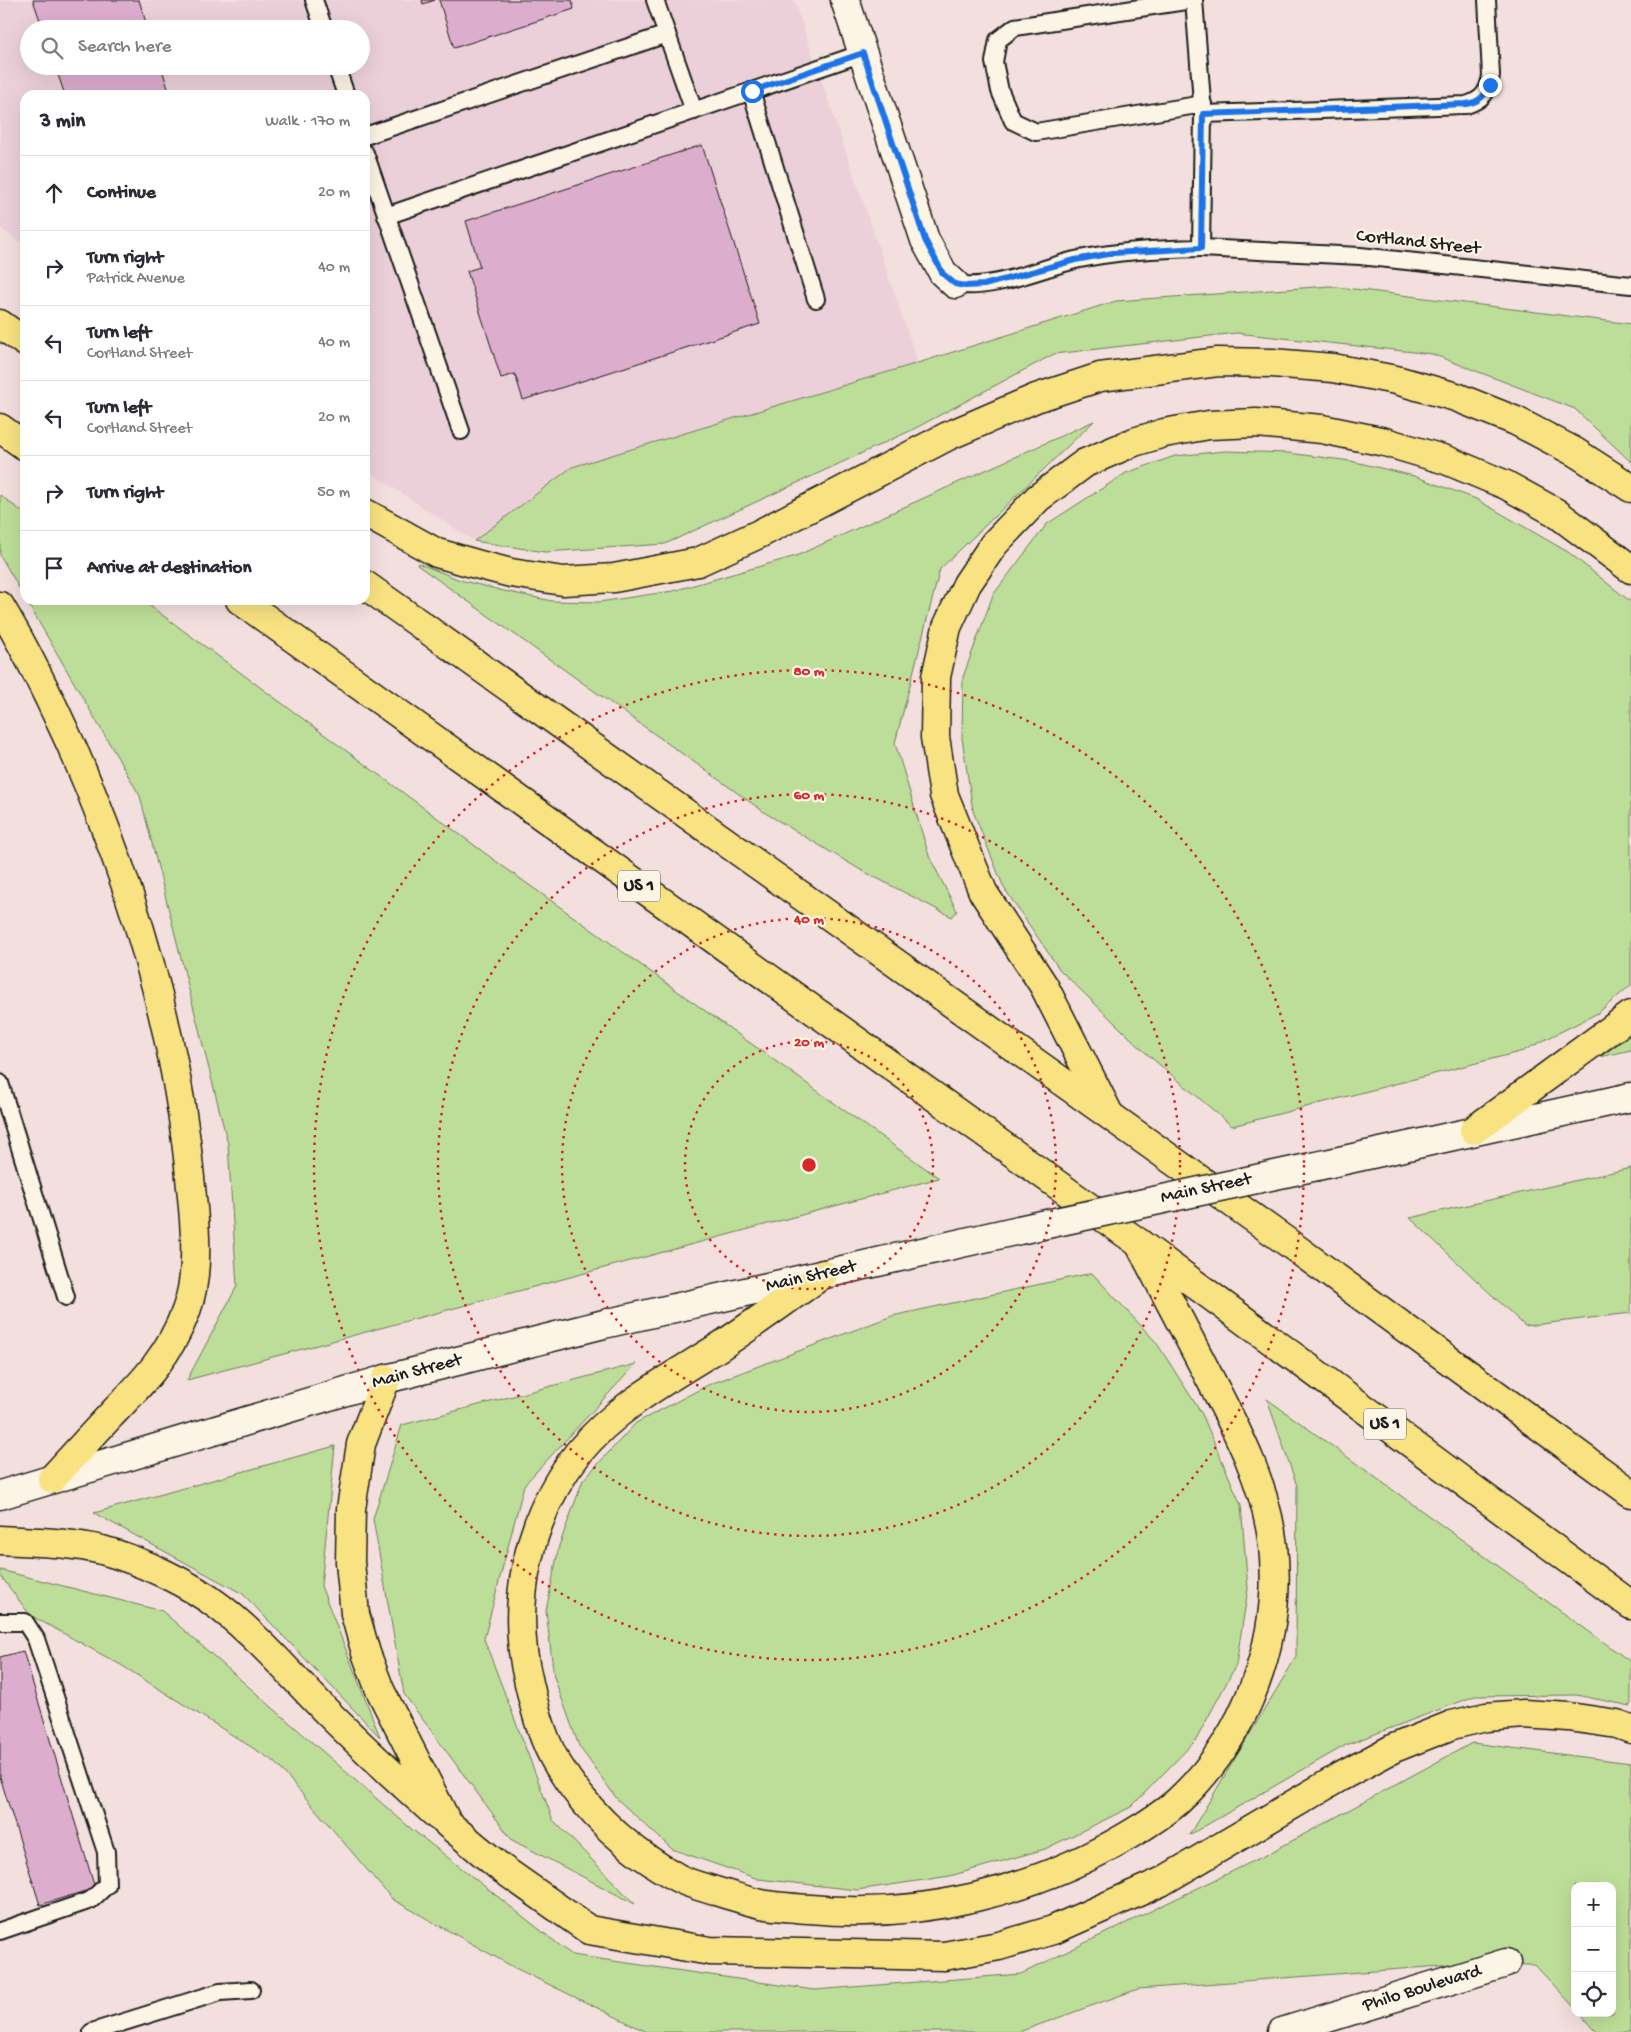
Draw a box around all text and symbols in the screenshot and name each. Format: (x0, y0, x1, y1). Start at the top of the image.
search box (20, 20, 370, 75)
icon: search (38, 34, 66, 62)
text: Search here (78, 36, 172, 59)
route end (1479, 74, 1502, 97)
route start (741, 80, 764, 103)
text: 3 min (40, 110, 85, 135)
text: Walk · 170 m (265, 113, 350, 132)
icon: ahead (40, 179, 68, 207)
text: Continue (87, 182, 156, 205)
text: 20 m (318, 184, 350, 203)
street label: Cortland Street (1355, 225, 1483, 261)
text: Turn right (87, 247, 163, 270)
icon: right (40, 254, 68, 282)
text: 40 m (318, 259, 350, 278)
text: Patrick Avenue (87, 270, 185, 289)
text: Turn left (87, 322, 151, 345)
icon: left (40, 329, 68, 357)
text: 40 m (318, 334, 350, 353)
text: Cortland Street (87, 345, 192, 364)
text: Turn left (87, 397, 151, 420)
icon: left (40, 404, 68, 432)
text: 20 m (318, 409, 350, 428)
text: Cortland Street (87, 420, 192, 439)
icon: right (40, 479, 68, 507)
text: Turn right (87, 482, 163, 505)
text: 50 m (317, 484, 350, 503)
icon: arrive (40, 554, 68, 582)
text: Arrive at destination (87, 557, 251, 580)
text: 80 m (794, 663, 825, 681)
text: 60 m (794, 787, 825, 805)
road number: US 1 (618, 870, 660, 901)
text: 40 m (793, 911, 824, 929)
text: 20 m (794, 1034, 824, 1052)
centre of rings (800, 1156, 818, 1174)
street label: Main Street (1159, 1168, 1256, 1210)
street label: Main Street (764, 1255, 861, 1299)
street label: Main Street (370, 1348, 467, 1395)
road number: US 1 (1364, 1408, 1406, 1440)
map controls (1571, 1882, 1616, 2017)
button: + (1571, 1882, 1616, 1927)
button: − (1571, 1927, 1616, 1972)
street label: Philo Boulevard (1359, 1960, 1486, 2018)
button: locate (1571, 1972, 1616, 2017)

